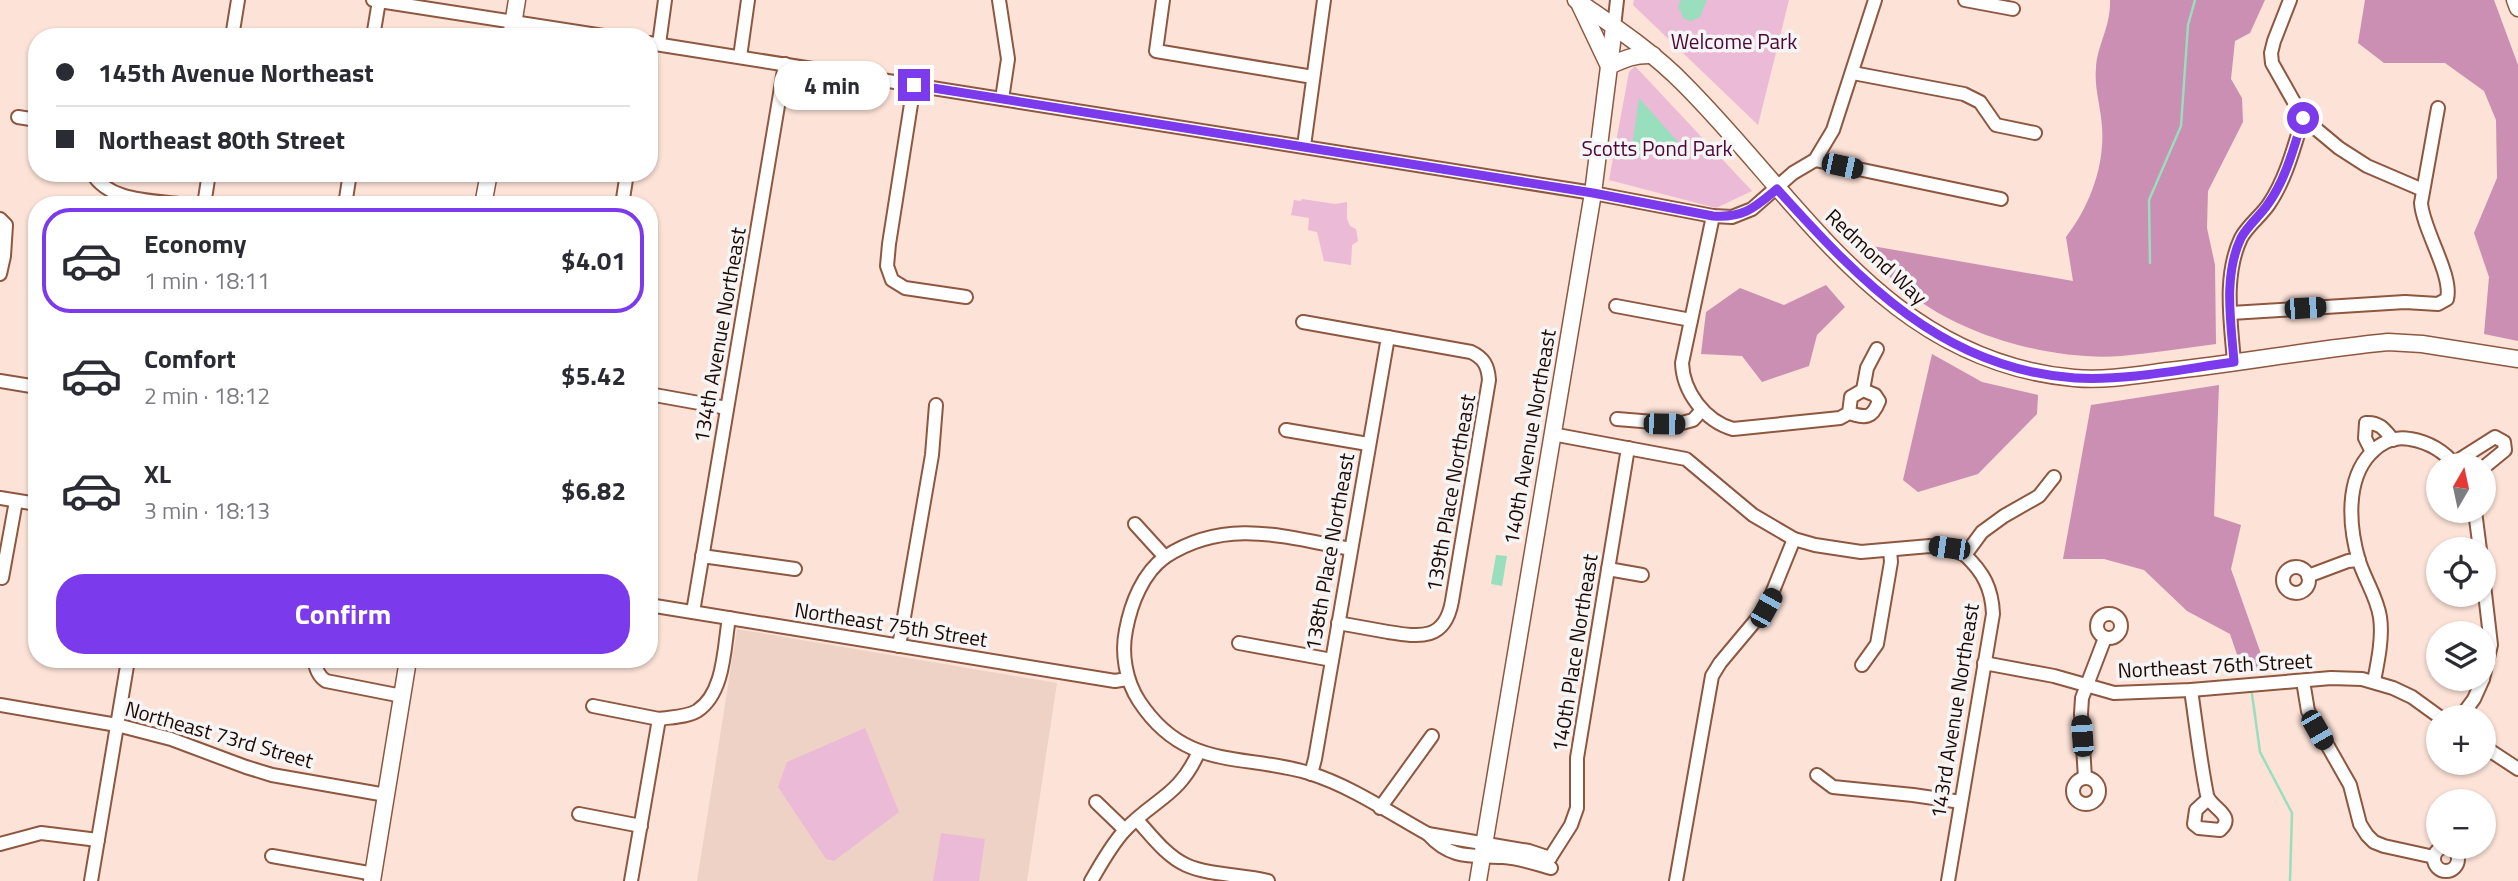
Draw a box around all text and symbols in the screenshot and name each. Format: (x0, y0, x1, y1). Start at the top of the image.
park label: Welcome Park (1671, 25, 1797, 57)
text: 145th Avenue Northeast (98, 53, 374, 92)
callout: 4 min (774, 60, 890, 110)
text: 4 min (804, 68, 860, 103)
route end (898, 69, 930, 101)
route start (2287, 102, 2319, 134)
text: Northeast 80th Street (98, 120, 345, 159)
park label: Scotts Pond Park (1581, 132, 1733, 164)
car (1820, 151, 1865, 181)
street label: Redmond Way (1819, 201, 1935, 312)
text: Economy (144, 224, 246, 263)
street label: 134th Avenue Northeast (684, 224, 754, 445)
icon: car (60, 229, 123, 292)
text: $4.01 (561, 241, 626, 280)
text: 1 min · 18:11 (144, 263, 270, 298)
car (2284, 296, 2327, 320)
street label: 140th Avenue Northeast (1494, 326, 1564, 547)
text: Comfort (144, 339, 236, 378)
icon: car (60, 344, 123, 407)
text: $5.42 (561, 356, 626, 395)
text: 2 min · 18:12 (144, 378, 270, 413)
street label: 139th Place Northeast (1417, 391, 1483, 594)
car (1643, 413, 1686, 435)
street label: 138th Place Northeast (1296, 450, 1362, 653)
north arrow (2426, 453, 2496, 523)
map controls (2426, 453, 2496, 859)
text: XL (144, 454, 171, 493)
icon: car (60, 459, 123, 522)
text: $6.82 (561, 471, 626, 510)
text: 3 min · 18:13 (144, 493, 270, 528)
car (1927, 535, 1972, 561)
button: locate (2426, 537, 2496, 607)
street label: 140th Place Northeast (1543, 551, 1606, 754)
button: Confirm (56, 574, 630, 654)
car (1747, 585, 1786, 631)
street label: Northeast 75th Street (792, 593, 991, 655)
street label: 143rd Avenue Northeast (1921, 600, 1987, 821)
button: layers (2426, 621, 2496, 691)
street label: Northeast 76th Street (2117, 644, 2314, 686)
street label: Northeast 73rd Street (121, 692, 318, 776)
button: + (2426, 705, 2496, 775)
car (2298, 707, 2337, 753)
car (2071, 714, 2094, 758)
button: − (2426, 789, 2496, 859)

